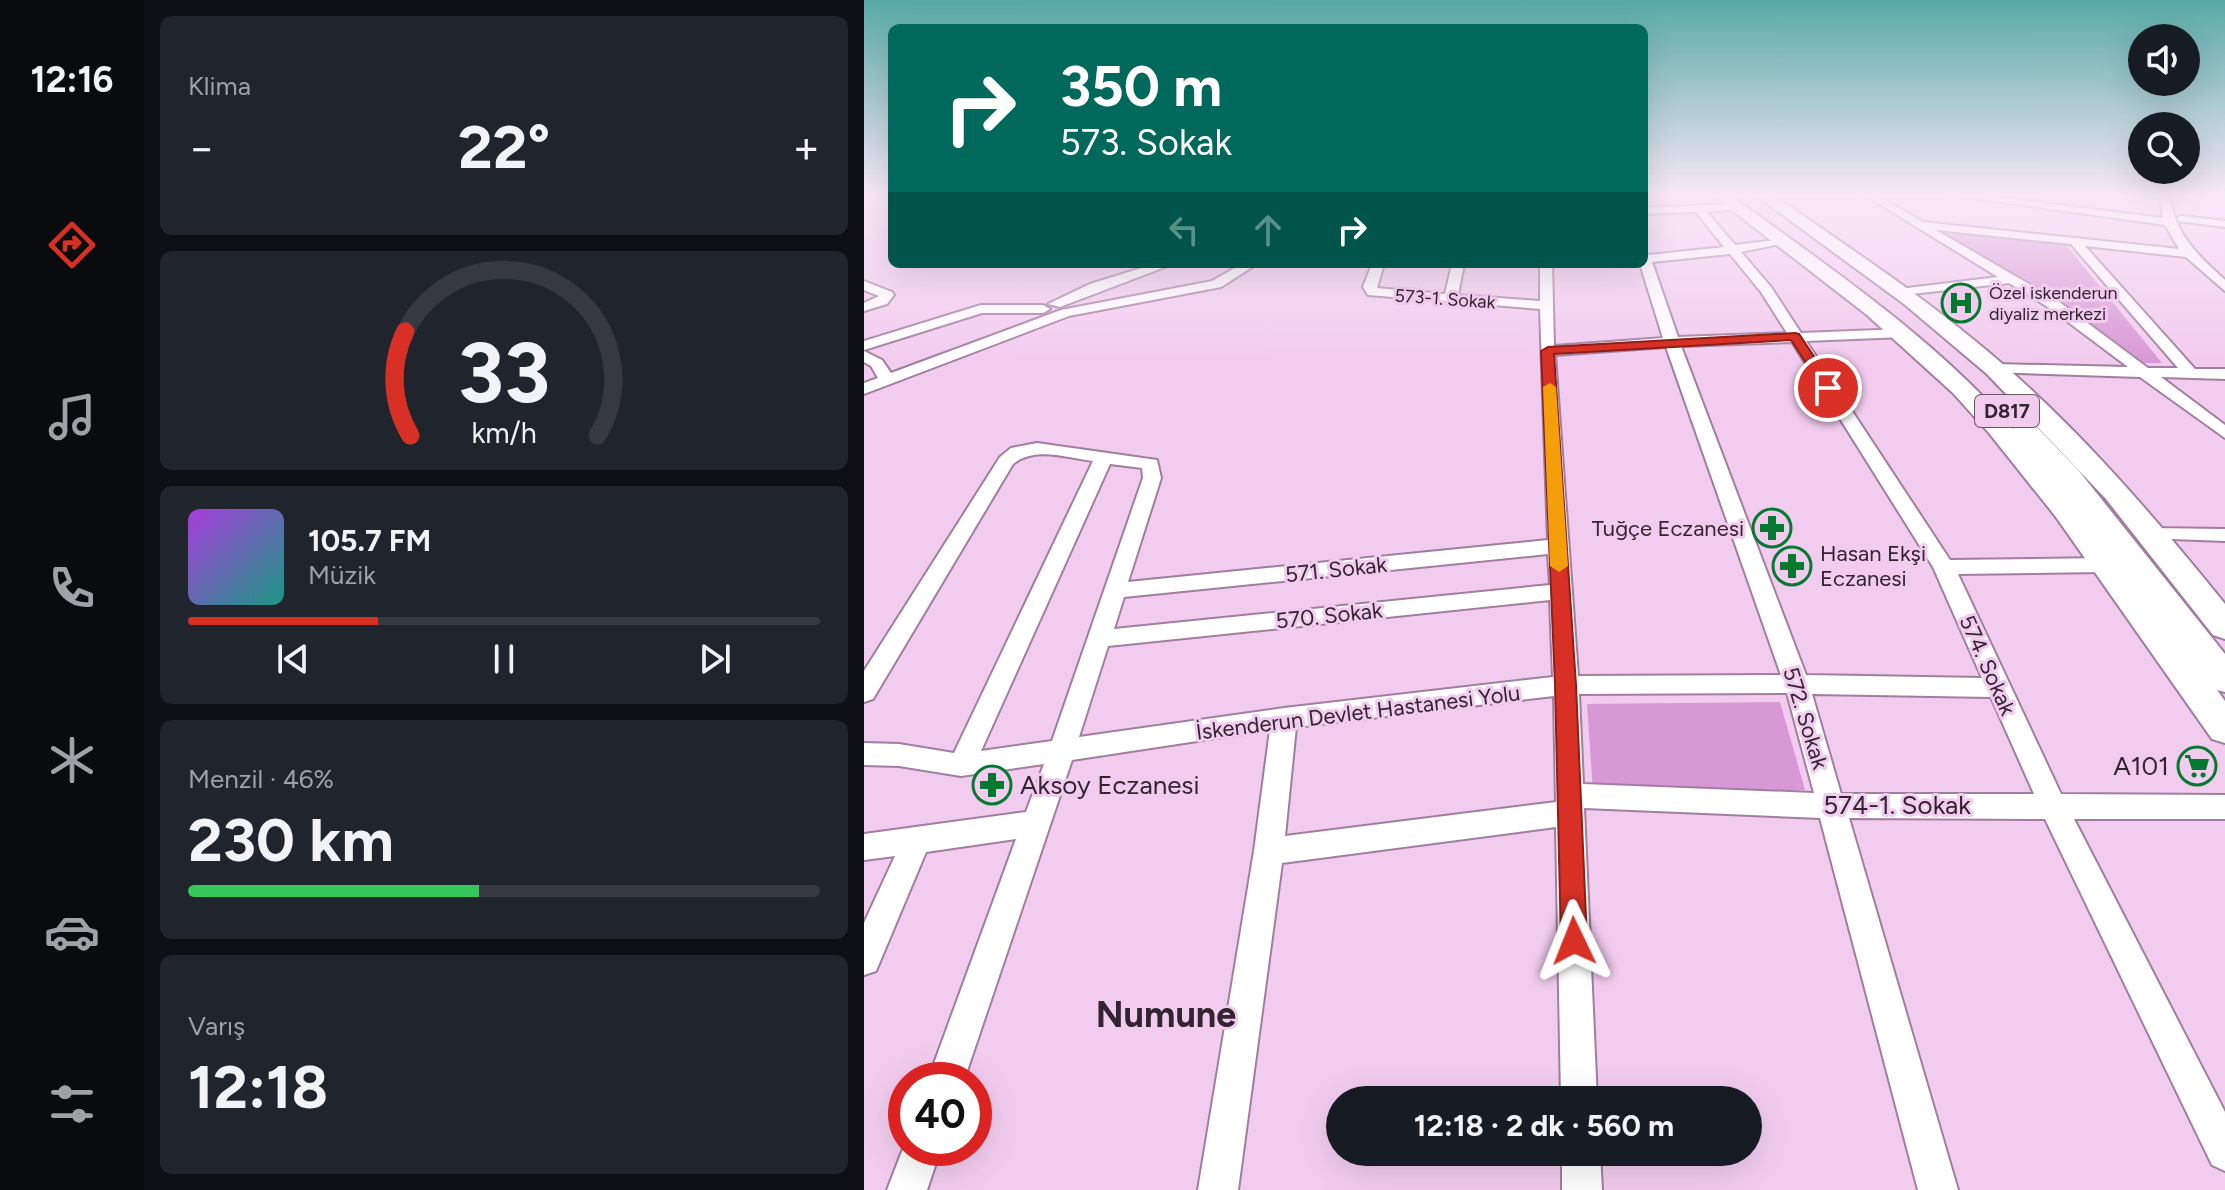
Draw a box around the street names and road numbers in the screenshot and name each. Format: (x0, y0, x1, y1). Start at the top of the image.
street label: 573-1. Sokak (1394, 285, 1496, 314)
road number: D817 (1975, 395, 2039, 427)
street label: 571. Sokak (1284, 551, 1389, 588)
street label: 570. Sokak (1274, 596, 1384, 635)
street label: 574. Sokak (1954, 611, 2022, 720)
street label: 572. Sokak (1777, 664, 1834, 773)
street label: İskenderun Devlet Hastanesi Yolu (1194, 679, 1522, 746)
street label: 574-1. Sokak (1823, 789, 1971, 821)

